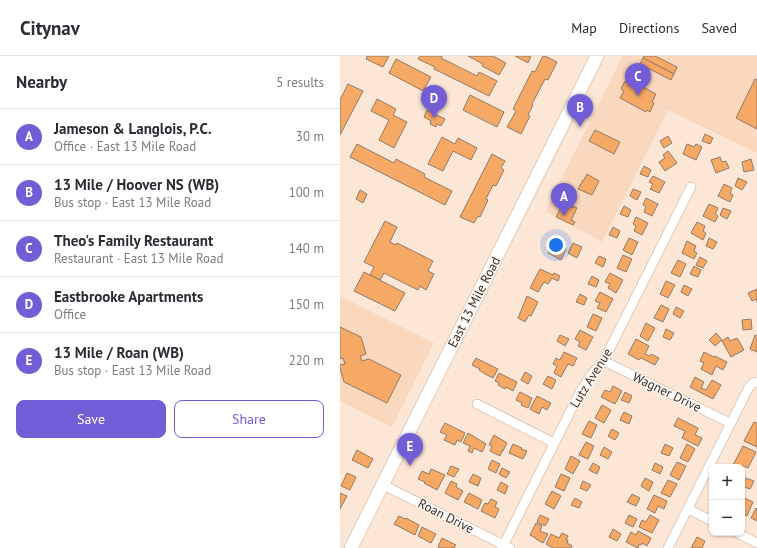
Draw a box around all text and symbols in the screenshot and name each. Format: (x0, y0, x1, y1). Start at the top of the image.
text: Citynav (20, 16, 80, 40)
text: Map (571, 19, 597, 37)
text: Directions (619, 19, 679, 37)
text: Saved (701, 19, 737, 37)
pin: C (625, 63, 651, 96)
text: Nearby (16, 71, 67, 93)
text: 5 results (276, 74, 324, 91)
pin: D (421, 85, 447, 118)
pin: B (567, 94, 593, 127)
text: Jameson & Langlois, P.C. (54, 119, 212, 138)
text: A (25, 128, 33, 145)
text: 30 m (296, 128, 324, 145)
text: Office · East 13 Mile Road (54, 138, 196, 155)
text: 13 Mile / Hoover NS (WB) (54, 175, 219, 194)
pin: A (551, 183, 577, 216)
text: B (25, 184, 33, 201)
text: 100 m (289, 184, 324, 201)
text: Bus stop · East 13 Mile Road (54, 194, 211, 211)
text: Theo's Family Restaurant (54, 231, 213, 250)
your location (546, 235, 566, 255)
text: C (25, 240, 33, 257)
text: 140 m (289, 240, 324, 257)
text: Restaurant · East 13 Mile Road (54, 250, 223, 267)
street label: East 13 Mile Road (444, 254, 504, 350)
text: Eastbrooke Apartments (54, 287, 203, 306)
text: D (25, 296, 33, 313)
text: 150 m (289, 296, 324, 313)
text: Office (54, 306, 86, 323)
text: 13 Mile / Roan (WB) (54, 343, 184, 362)
street label: Lutz Avenue (566, 345, 616, 411)
text: E (26, 352, 32, 369)
text: 220 m (289, 352, 324, 369)
text: Bus stop · East 13 Mile Road (54, 362, 211, 379)
street label: Wagner Drive (630, 368, 704, 416)
button: Save (16, 400, 166, 438)
button: Share (174, 400, 324, 438)
pin: E (397, 433, 423, 466)
map controls (709, 464, 745, 536)
button: + (709, 464, 745, 500)
street label: Roan Drive (415, 495, 477, 537)
button: − (709, 500, 745, 536)

